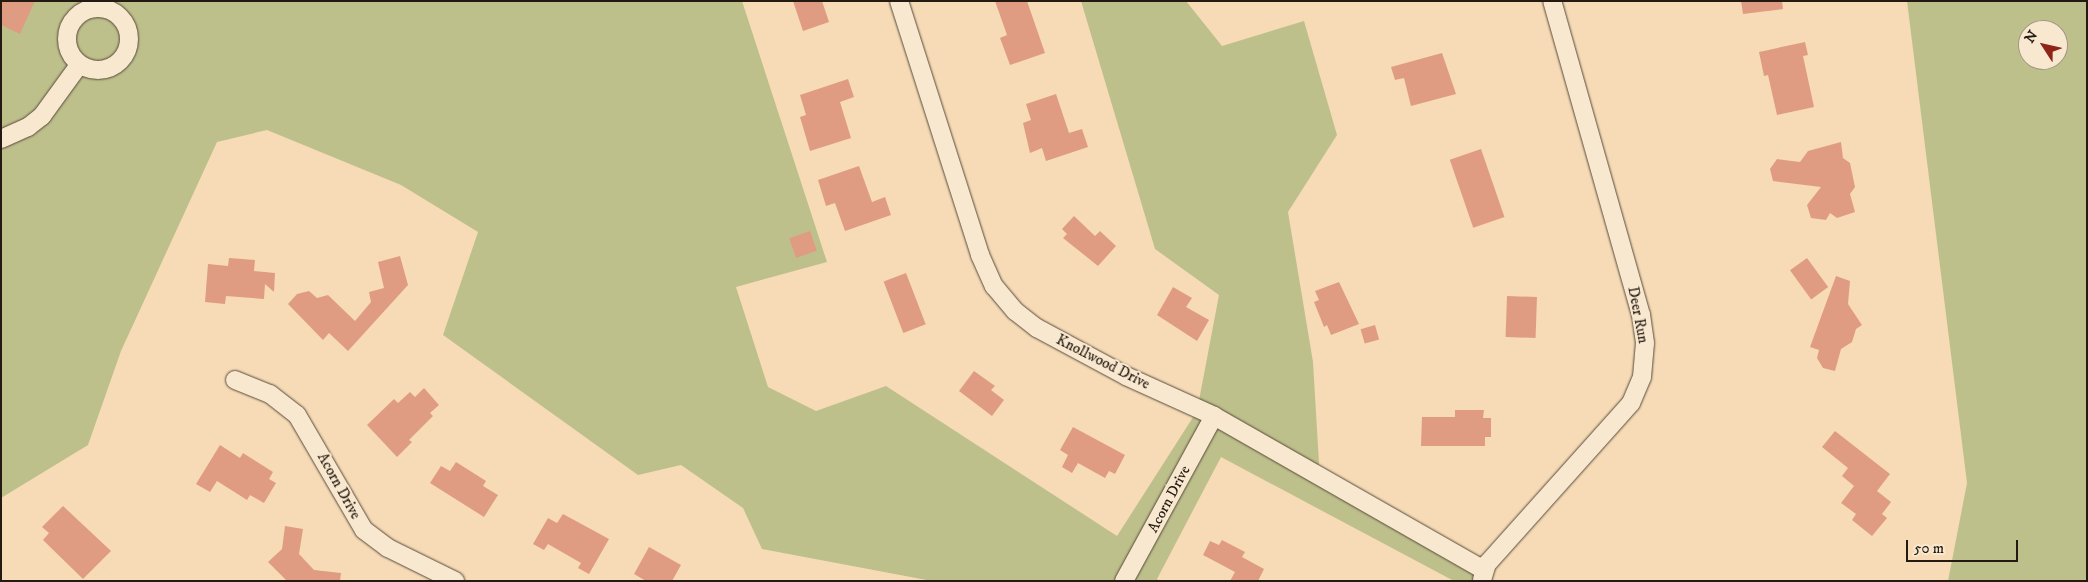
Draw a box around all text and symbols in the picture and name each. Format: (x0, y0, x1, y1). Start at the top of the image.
north arrow (2018, 20, 2068, 70)
text: N (2021, 27, 2042, 47)
street label: Deer Run (1624, 285, 1652, 345)
street label: Knollwood Drive (1053, 331, 1153, 393)
street label: Acorn Drive (313, 450, 365, 522)
street label: Acorn Drive (1144, 462, 1194, 536)
scale bar (1908, 530, 2020, 562)
text: 50 m (1914, 539, 1944, 558)

